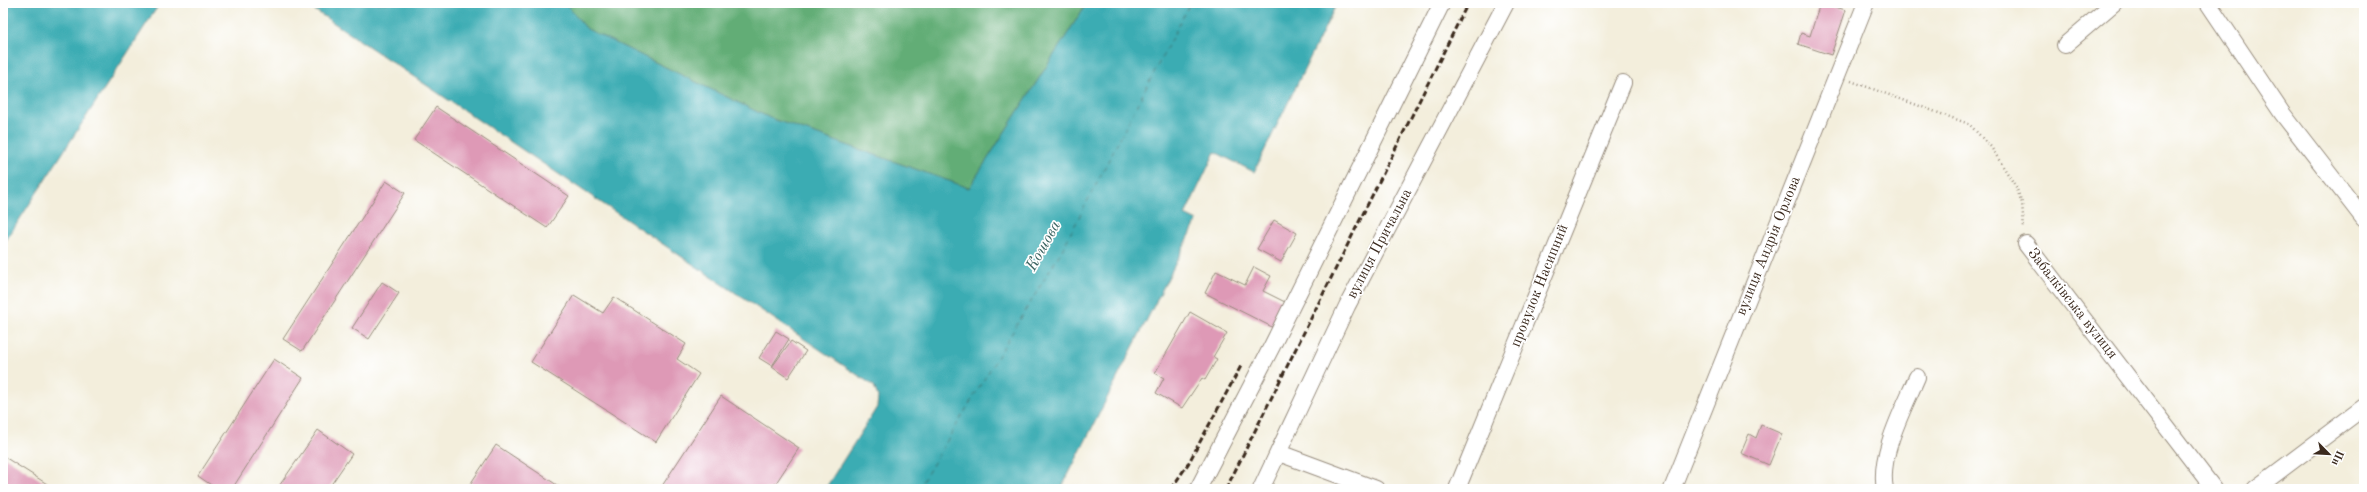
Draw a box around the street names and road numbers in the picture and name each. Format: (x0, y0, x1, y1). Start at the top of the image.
street label: вулиця Андрія Орлова (1734, 174, 1804, 318)
street label: вулиця Причальна (1345, 186, 1416, 301)
street label: провулок Насипний (1509, 223, 1571, 349)
street label: Забалківська вулиця (2024, 246, 2120, 362)

